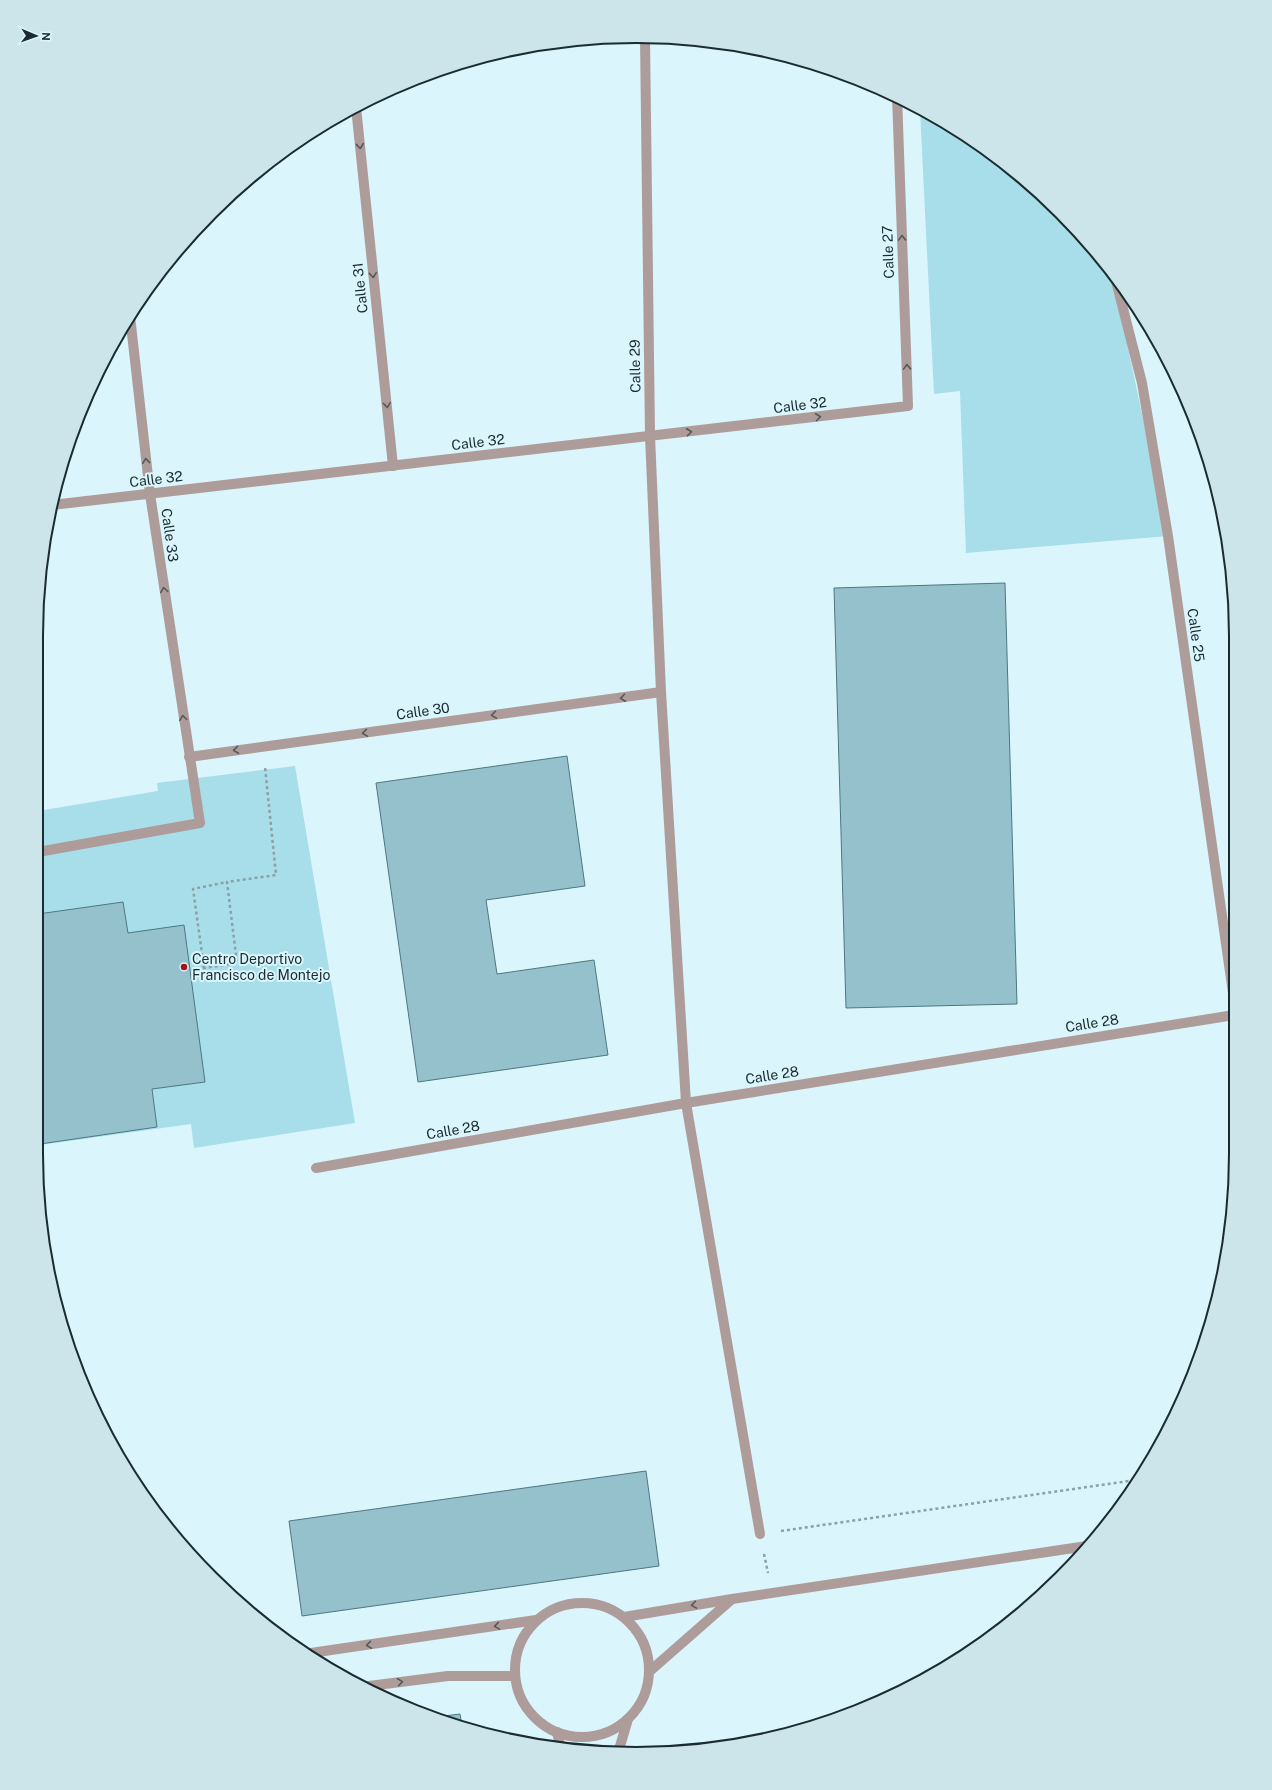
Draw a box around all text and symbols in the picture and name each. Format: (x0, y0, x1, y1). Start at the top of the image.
north arrow (16, 16, 56, 56)
text: N (40, 32, 52, 41)
one-way arrow (355, 143, 364, 149)
street label: Calle 27 (879, 225, 897, 279)
one-way arrow (898, 235, 906, 241)
street label: Calle 31 (349, 262, 371, 314)
one-way arrow (368, 272, 377, 279)
street label: Calle 29 (627, 339, 643, 393)
one-way arrow (903, 364, 911, 370)
street label: Calle 32 (772, 394, 828, 416)
one-way arrow (382, 402, 391, 408)
one-way arrow (815, 413, 821, 422)
one-way arrow (686, 427, 692, 436)
street label: Calle 32 (450, 431, 506, 453)
one-way arrow (142, 458, 151, 464)
street label: Calle 32 (128, 468, 184, 490)
street label: Calle 33 (158, 507, 182, 563)
one-way arrow (160, 587, 169, 593)
street label: Calle 25 (1184, 607, 1208, 663)
one-way arrow (620, 693, 626, 702)
street label: Calle 30 (395, 699, 451, 723)
one-way arrow (491, 710, 497, 719)
one-way arrow (179, 715, 188, 721)
one-way arrow (362, 728, 368, 737)
one-way arrow (233, 746, 239, 755)
place label: Centro Deportivo Francisco de Montejo (192, 951, 330, 983)
marker: Centro Deportivo Francisco de Montejo (179, 962, 189, 972)
street label: Calle 28 (1064, 1011, 1120, 1035)
street label: Calle 28 (744, 1063, 800, 1087)
street label: Calle 28 (425, 1117, 481, 1143)
one-way arrow (690, 1600, 697, 1609)
one-way arrow (494, 1621, 500, 1630)
one-way arrow (365, 1640, 372, 1649)
one-way arrow (397, 1678, 403, 1687)

